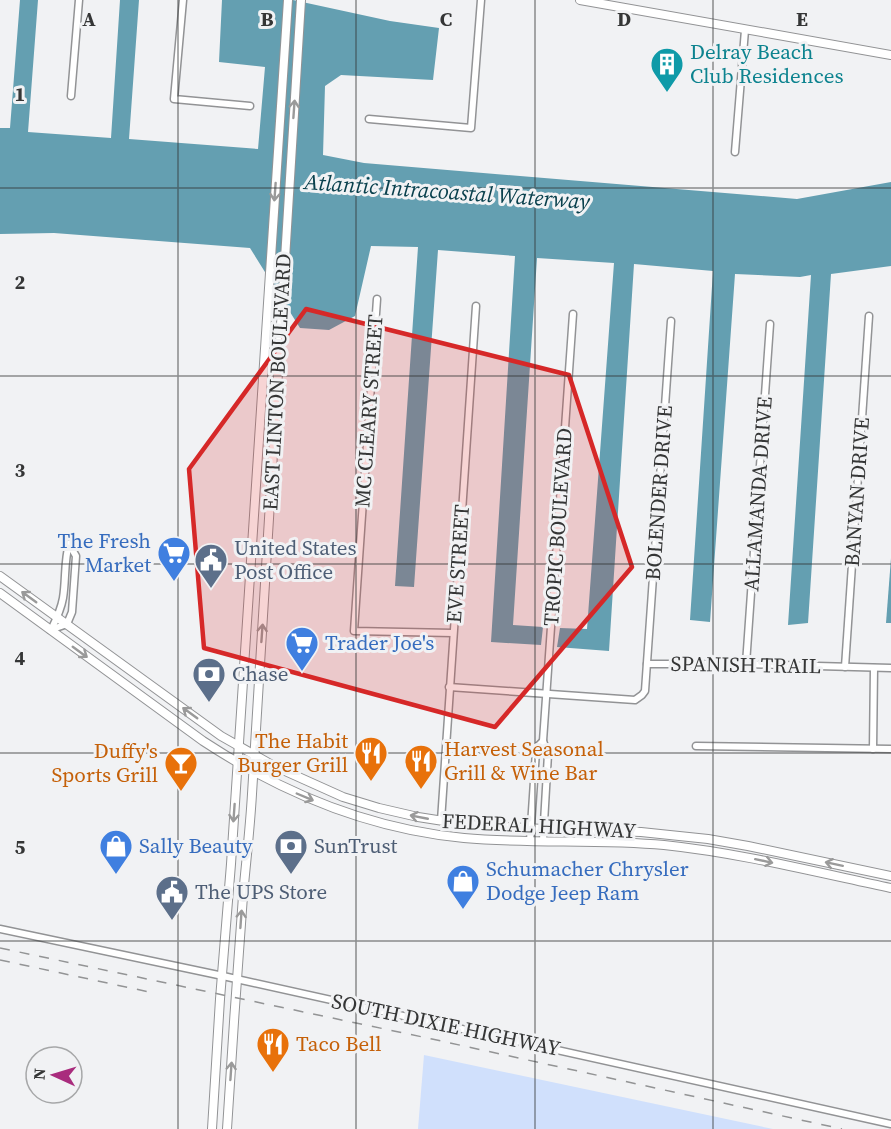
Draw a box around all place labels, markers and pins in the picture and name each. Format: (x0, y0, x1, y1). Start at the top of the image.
place label: Delray Beach Club Residences (690, 37, 844, 90)
building icon: Delray Beach Club Residences (649, 46, 685, 93)
place label: The Fresh Market (57, 526, 151, 579)
place label: United States Post Office (234, 533, 357, 586)
supermarket icon: The Fresh Market (156, 535, 192, 582)
public building icon: United States Post Office (193, 542, 229, 589)
supermarket icon: Trader Joe's (284, 625, 320, 672)
place label: Trader Joe's (325, 628, 434, 657)
bank icon: Chase (191, 656, 227, 703)
place label: Chase (232, 659, 288, 688)
place label: The Habit Burger Grill (237, 726, 348, 779)
place label: Harvest Seasonal Grill & Wine Bar (444, 734, 604, 787)
restaurant icon: The Habit Burger Grill (353, 735, 389, 782)
place label: Duffy's Sports Grill (52, 736, 158, 789)
restaurant icon: Harvest Seasonal Grill & Wine Bar (403, 743, 439, 790)
bar icon: Duffy's Sports Grill (163, 745, 199, 792)
shop icon: Sally Beauty (98, 828, 134, 875)
bank icon: SunTrust (273, 828, 309, 875)
place label: Sally Beauty (139, 831, 253, 860)
place label: SunTrust (314, 831, 398, 860)
place label: Schumacher Chrysler Dodge Jeep Ram (486, 854, 689, 907)
shop icon: Schumacher Chrysler Dodge Jeep Ram (445, 863, 481, 910)
public building icon: The UPS Store (154, 874, 190, 921)
place label: The UPS Store (195, 877, 327, 906)
restaurant icon: Taco Bell (255, 1026, 291, 1073)
place label: Taco Bell (296, 1029, 381, 1058)

